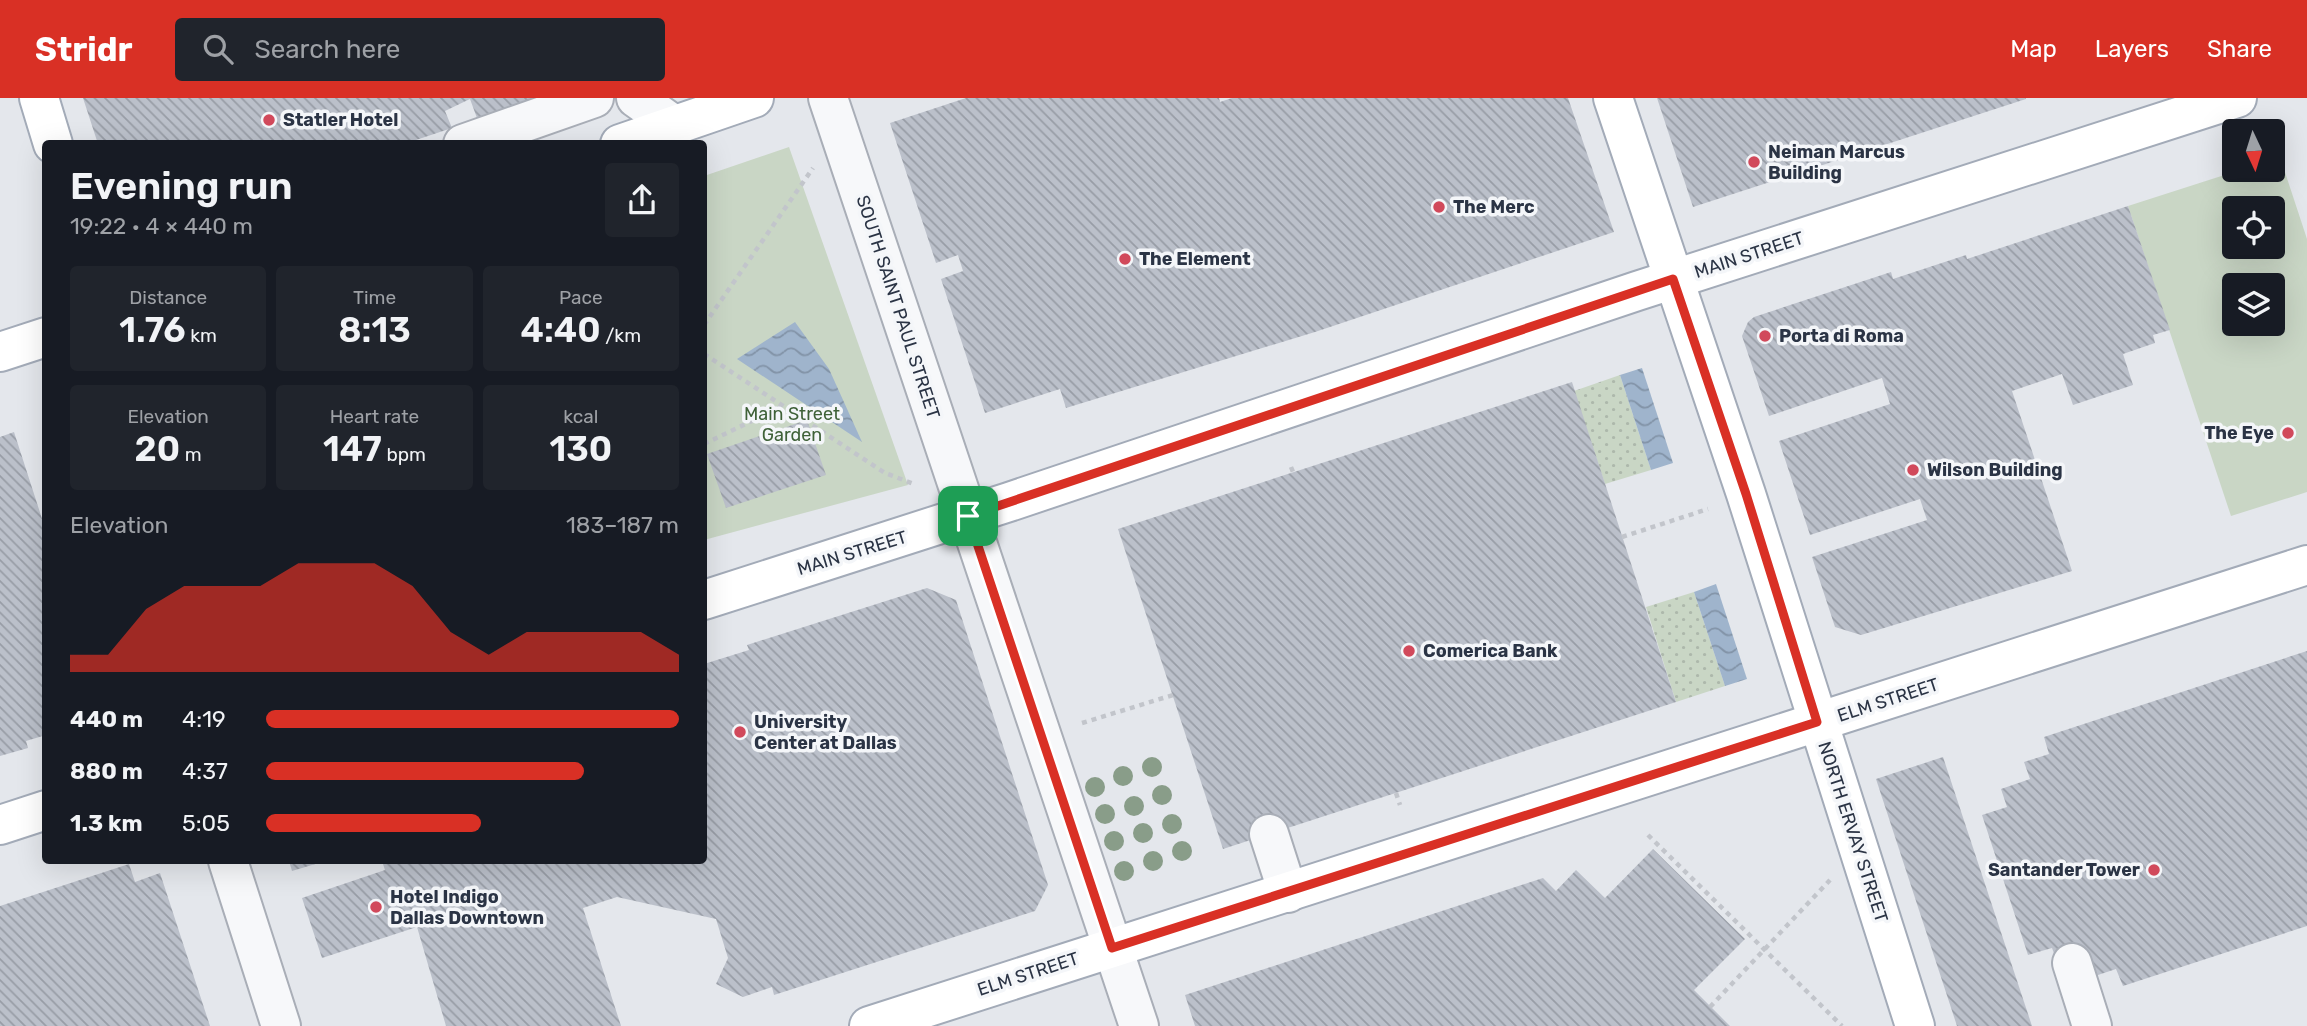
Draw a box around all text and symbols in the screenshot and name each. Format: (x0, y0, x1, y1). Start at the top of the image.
search box (175, 18, 665, 81)
text: Stridr (35, 30, 133, 69)
icon: search (199, 30, 237, 68)
text: Search here (255, 34, 400, 65)
text: Map (2010, 35, 2057, 63)
text: Layers (2095, 35, 2169, 63)
text: Share (2207, 35, 2272, 63)
place label: Statler Hotel (283, 109, 398, 131)
marker: Statler Hotel (261, 112, 277, 128)
north arrow (2222, 119, 2286, 182)
map controls (2222, 119, 2285, 336)
place label: Neiman Marcus Building (1768, 141, 1905, 184)
marker: Neiman Marcus Building (1746, 154, 1762, 170)
text: Evening run (70, 163, 293, 209)
button: share (605, 163, 679, 237)
street label: SOUTH SAINT PAUL STREET (851, 193, 945, 421)
place label: The Merc (1453, 196, 1535, 218)
button: locate (2222, 196, 2285, 259)
marker: The Merc (1431, 199, 1447, 215)
text: 19:22 · 4 × 440 m (70, 212, 253, 240)
street label: MAIN STREET (1692, 227, 1806, 283)
place label: The Element (1139, 248, 1251, 270)
marker: The Element (1117, 251, 1133, 267)
button: layers (2222, 273, 2285, 336)
text: Distance (129, 286, 207, 309)
text: Time (353, 286, 396, 309)
text: Pace (559, 286, 603, 309)
text: 1.76 (119, 309, 186, 351)
text: 8:13 (338, 309, 411, 351)
text: 4:40 (521, 309, 601, 351)
text: km (186, 324, 217, 347)
text: /km (601, 324, 641, 347)
place label: Porta di Roma (1779, 325, 1904, 347)
marker: Porta di Roma (1757, 328, 1773, 344)
park label: Main Street Garden (744, 403, 840, 446)
text: Elevation (127, 405, 209, 428)
text: Heart rate (330, 405, 419, 428)
text: kcal (563, 405, 598, 428)
place label: The Eye (2204, 422, 2274, 444)
marker: The Eye (2280, 425, 2296, 441)
text: 20 (135, 428, 180, 470)
text: 147 (323, 428, 382, 470)
text: 130 (549, 428, 612, 470)
text: m (180, 443, 202, 466)
text: bpm (382, 443, 426, 466)
place label: Wilson Building (1927, 459, 2063, 481)
marker: Wilson Building (1905, 462, 1921, 478)
pin (938, 486, 998, 546)
icon: arrive (949, 497, 987, 535)
text: Elevation (70, 511, 169, 539)
text: 183–187 m (566, 511, 679, 539)
street label: MAIN STREET (794, 526, 910, 580)
place label: Comerica Bank (1423, 640, 1558, 662)
marker: Comerica Bank (1401, 643, 1417, 659)
street label: ELM STREET (1835, 673, 1941, 727)
text: 440 m (70, 705, 143, 733)
text: 4:19 (182, 705, 226, 733)
place label: University Center at Dallas (754, 711, 897, 754)
marker: University Center at Dallas (732, 724, 748, 740)
street label: NORTH ERVAY STREET (1813, 739, 1893, 925)
text: 880 m (70, 757, 143, 785)
text: 4:37 (182, 757, 228, 785)
text: 1.3 km (70, 809, 143, 837)
text: 5:05 (182, 809, 230, 837)
place label: Santander Tower (1988, 859, 2140, 881)
marker: Santander Tower (2146, 862, 2162, 878)
place label: Hotel Indigo Dallas Downtown (390, 886, 544, 929)
marker: Hotel Indigo Dallas Downtown (368, 899, 384, 915)
street label: ELM STREET (975, 947, 1081, 1001)

